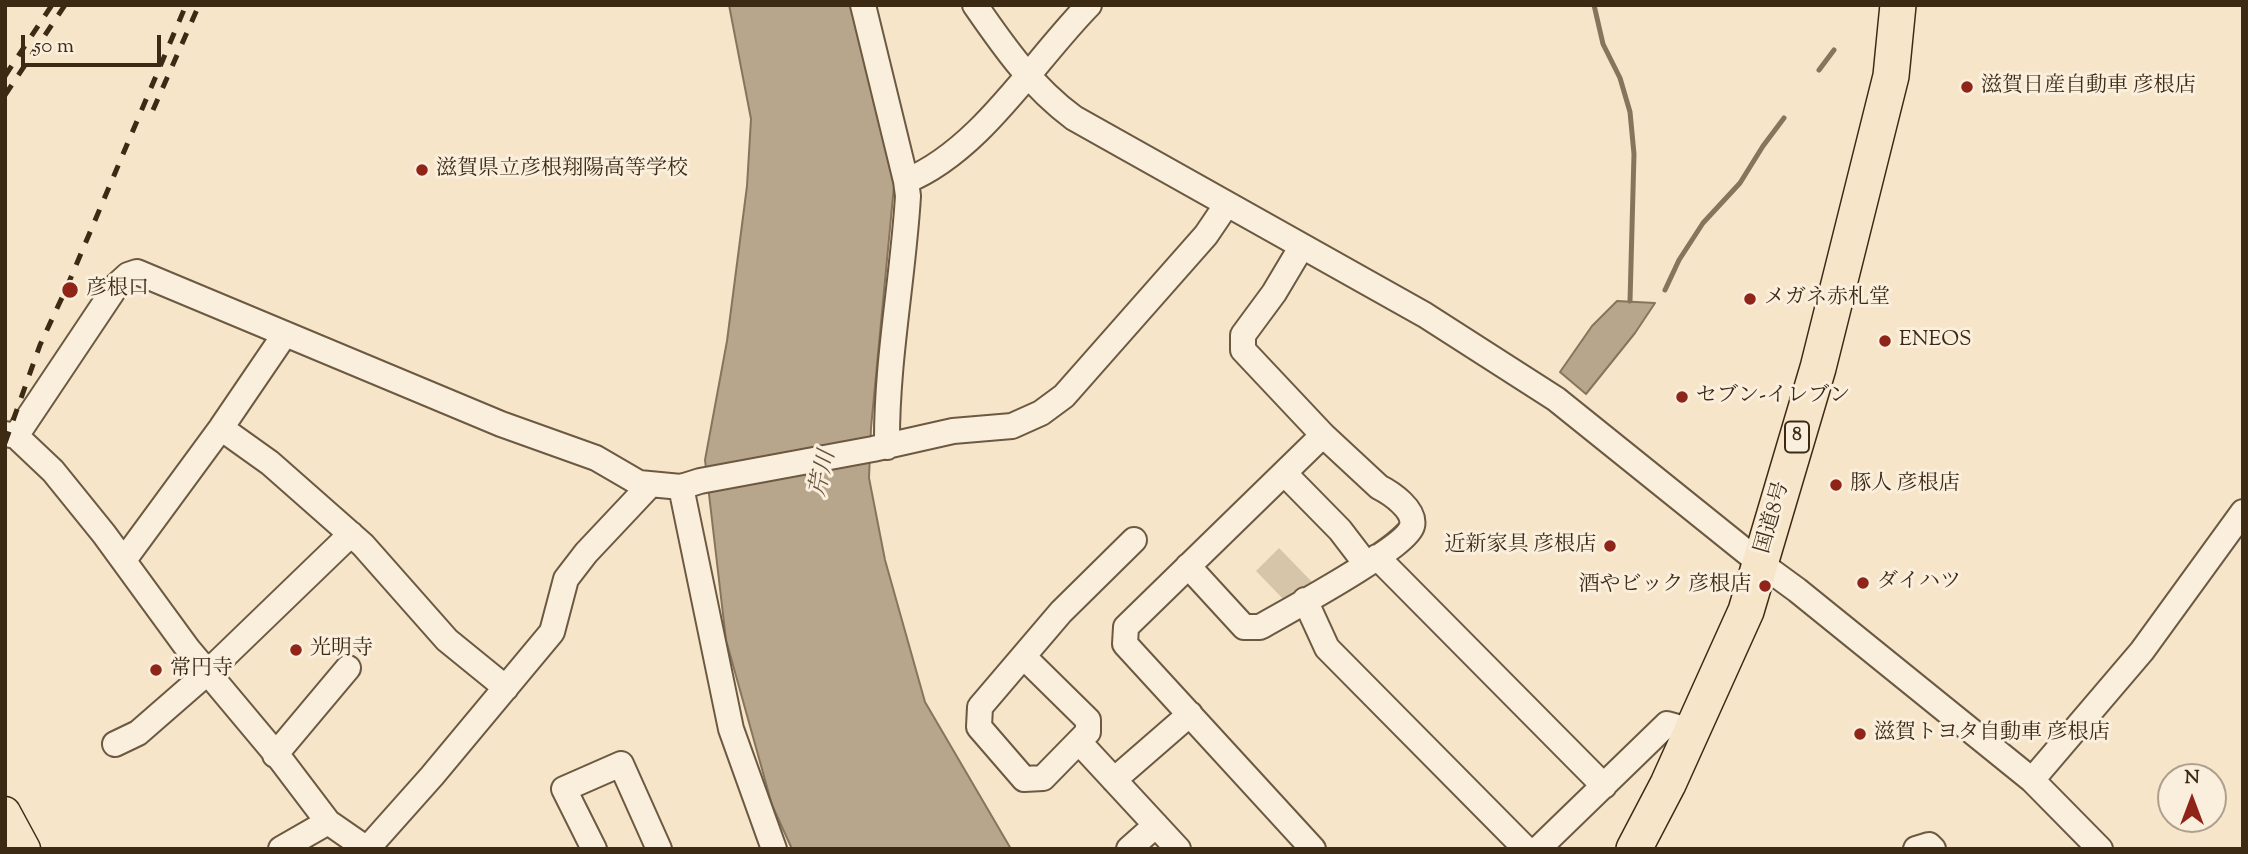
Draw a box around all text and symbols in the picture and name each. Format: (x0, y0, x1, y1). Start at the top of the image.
scale bar (24, 21, 164, 65)
text: 50 m (34, 32, 74, 62)
place label: 滋賀日産自動車 彦根店 (1981, 74, 2195, 100)
marker: 滋賀日産自動車 彦根店 (1959, 79, 1975, 95)
place label: 滋賀県立彦根翔陽高等学校 (436, 157, 688, 183)
marker: 滋賀県立彦根翔陽高等学校 (414, 162, 430, 178)
place label: 彦根口 (86, 277, 149, 303)
marker: 彦根口 (60, 280, 80, 300)
place label: メガネ赤札堂 (1764, 286, 1890, 312)
marker: メガネ赤札堂 (1742, 291, 1758, 307)
place label: ENEOS (1899, 328, 1972, 354)
marker: ENEOS (1877, 333, 1893, 349)
place label: セブン-イレブン (1696, 384, 1850, 410)
marker: セブン-イレブン (1674, 389, 1690, 405)
road number: 8 (1785, 422, 1809, 452)
water label: 芹川 (806, 448, 844, 500)
place label: 豚人 彦根店 (1850, 472, 1959, 498)
marker: 豚人 彦根店 (1828, 477, 1844, 493)
street label: 国道8号 (1752, 479, 1796, 557)
place label: 近新家具 彦根店 (1445, 533, 1596, 559)
marker: 近新家具 彦根店 (1602, 538, 1618, 554)
place label: ダイハツ (1877, 570, 1961, 596)
place label: 酒やビック 彦根店 (1579, 573, 1751, 599)
marker: ダイハツ (1855, 575, 1871, 591)
marker: 酒やビック 彦根店 (1757, 578, 1773, 594)
place label: 光明寺 (310, 637, 373, 663)
marker: 光明寺 (288, 642, 304, 658)
place label: 常円寺 (170, 657, 233, 683)
marker: 常円寺 (148, 662, 164, 678)
place label: 滋賀トヨタ自動車 彦根店 (1874, 721, 2109, 747)
marker: 滋賀トヨタ自動車 彦根店 (1852, 726, 1868, 742)
north arrow (2157, 763, 2227, 833)
text: N (2184, 765, 2200, 792)

